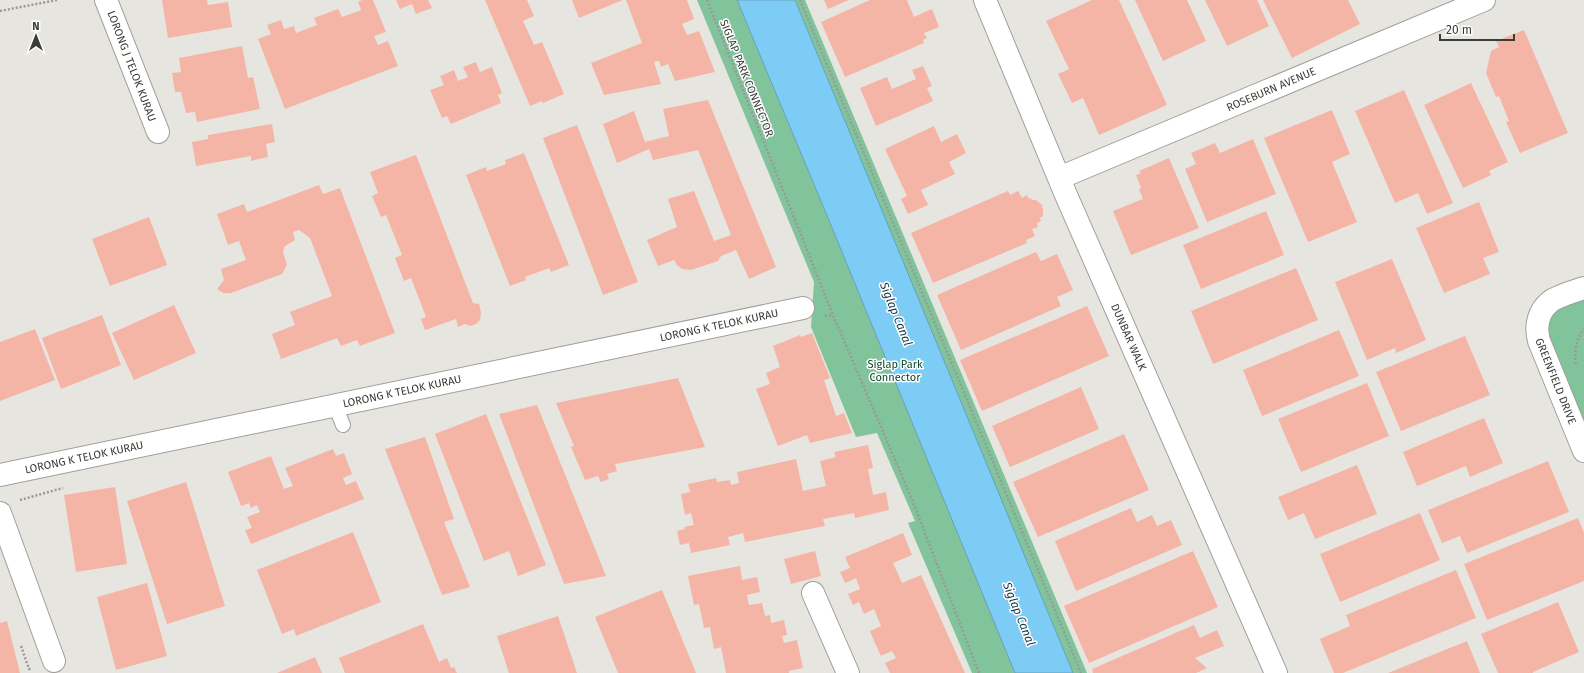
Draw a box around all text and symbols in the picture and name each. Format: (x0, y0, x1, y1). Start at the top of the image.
street label: LORONG J TELOK KURAU (104, 9, 159, 123)
north arrow (16, 16, 56, 56)
scale bar (1440, 16, 1514, 42)
street label: SIGLAP PARK CONNECTOR (717, 18, 776, 139)
text: N (32, 20, 40, 33)
text: 20 m (1446, 23, 1472, 37)
street label: ROSEBURN AVENUE (1225, 65, 1318, 114)
water label: Siglap Canal (876, 279, 915, 348)
street label: DUNBAR WALK (1108, 302, 1149, 373)
street label: LORONG K TELOK KURAU (659, 307, 780, 344)
street label: GREENFIELD DRIVE (1532, 336, 1579, 426)
park label: Siglap Park Connector (867, 358, 923, 384)
street label: LORONG K TELOK KURAU (342, 373, 463, 410)
street label: LORONG K TELOK KURAU (24, 439, 145, 476)
water label: Siglap Canal (999, 579, 1038, 648)

